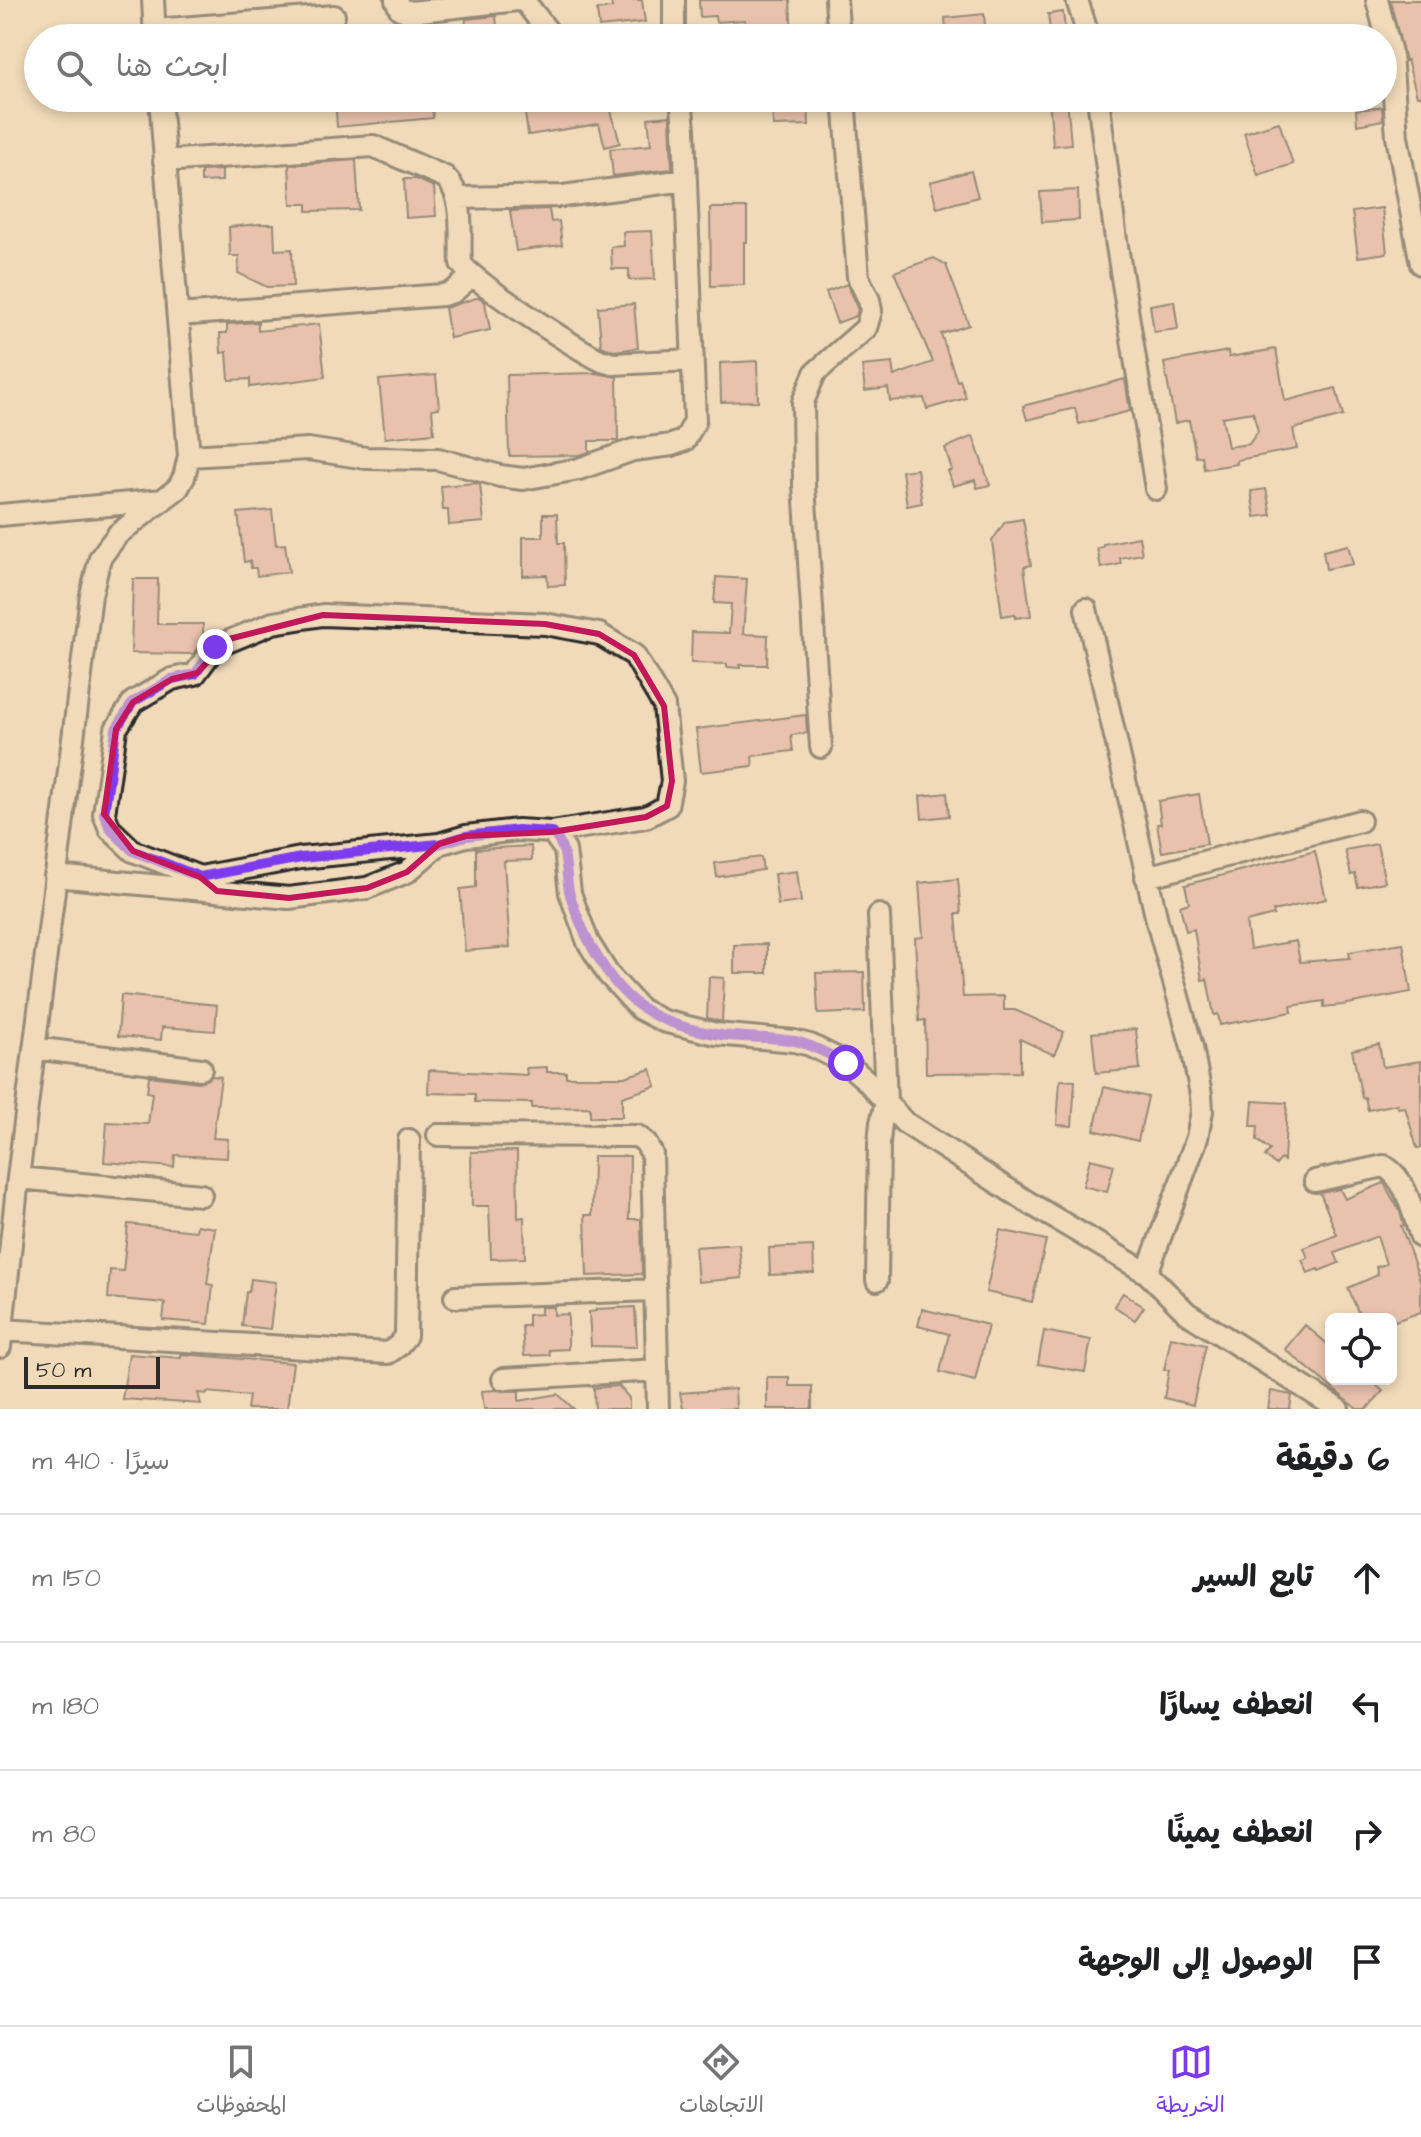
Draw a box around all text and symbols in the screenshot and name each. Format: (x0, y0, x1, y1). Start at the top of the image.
search box (24, 24, 1397, 112)
icon: search (52, 46, 96, 90)
text: ابحث هنا (116, 46, 228, 88)
route end (197, 629, 233, 665)
route start (828, 1045, 864, 1081)
map controls (1325, 1313, 1397, 1385)
button: locate (1325, 1313, 1397, 1385)
scale bar (24, 1353, 160, 1389)
text: 50 m (36, 1355, 91, 1386)
text: 6 دقيقة (1276, 1436, 1389, 1484)
text: سيرًا · 410 m (32, 1443, 170, 1479)
text: تابع السير (1194, 1556, 1313, 1598)
icon: ahead (1345, 1556, 1389, 1600)
text: 150 m (32, 1560, 101, 1596)
text: انعطف يسارًا (1159, 1684, 1313, 1726)
icon: left (1345, 1684, 1389, 1728)
text: 180 m (32, 1688, 99, 1724)
text: انعطف يمينًا (1167, 1812, 1313, 1854)
icon: right (1345, 1812, 1389, 1856)
text: 80 m (32, 1816, 96, 1852)
text: الوصول إلى الوجهة (1078, 1940, 1313, 1982)
icon: arrive (1345, 1940, 1389, 1984)
tab: المحفوظات (196, 2040, 287, 2124)
tab: الاتجاهات (679, 2040, 764, 2124)
tab: الخريطة (1156, 2040, 1225, 2124)

